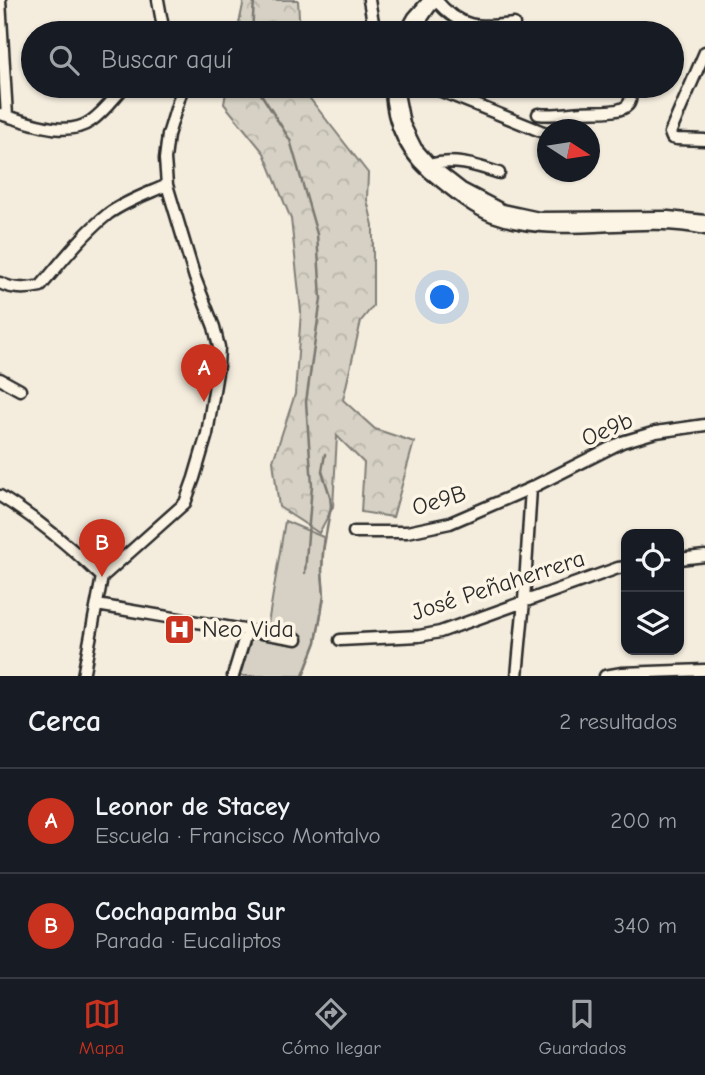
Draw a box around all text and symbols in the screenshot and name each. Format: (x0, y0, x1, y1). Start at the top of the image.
search box (21, 21, 684, 98)
icon: search (45, 41, 83, 79)
text: Buscar aquí (101, 45, 232, 75)
north arrow (537, 119, 600, 182)
your location (425, 280, 459, 314)
pin: A (181, 344, 227, 402)
street label: Oe9b (577, 406, 637, 452)
street label: Oe9B (409, 479, 469, 521)
pin: B (79, 519, 125, 577)
map controls (621, 529, 684, 655)
button: locate (621, 529, 684, 592)
street label: José Peñaherrera (408, 544, 588, 626)
button: layers (621, 592, 684, 655)
hospital icon: Neo Vida (162, 612, 196, 646)
place label: Neo Vida (202, 615, 294, 643)
text: Cerca (28, 704, 101, 739)
text: 2 resultados (559, 708, 677, 735)
text: Leonor de Stacey (95, 792, 290, 822)
text: A (45, 807, 57, 834)
text: 200 m (610, 807, 677, 834)
text: Escuela · Francisco Montalvo (95, 822, 381, 849)
text: Cochapamba Sur (95, 897, 285, 927)
text: B (44, 912, 58, 939)
text: 340 m (614, 912, 677, 939)
text: Parada · Eucaliptos (95, 927, 281, 954)
tab: Mapa (79, 995, 124, 1059)
tab: Cómo llegar (282, 995, 381, 1059)
tab: Guardados (538, 995, 626, 1059)

